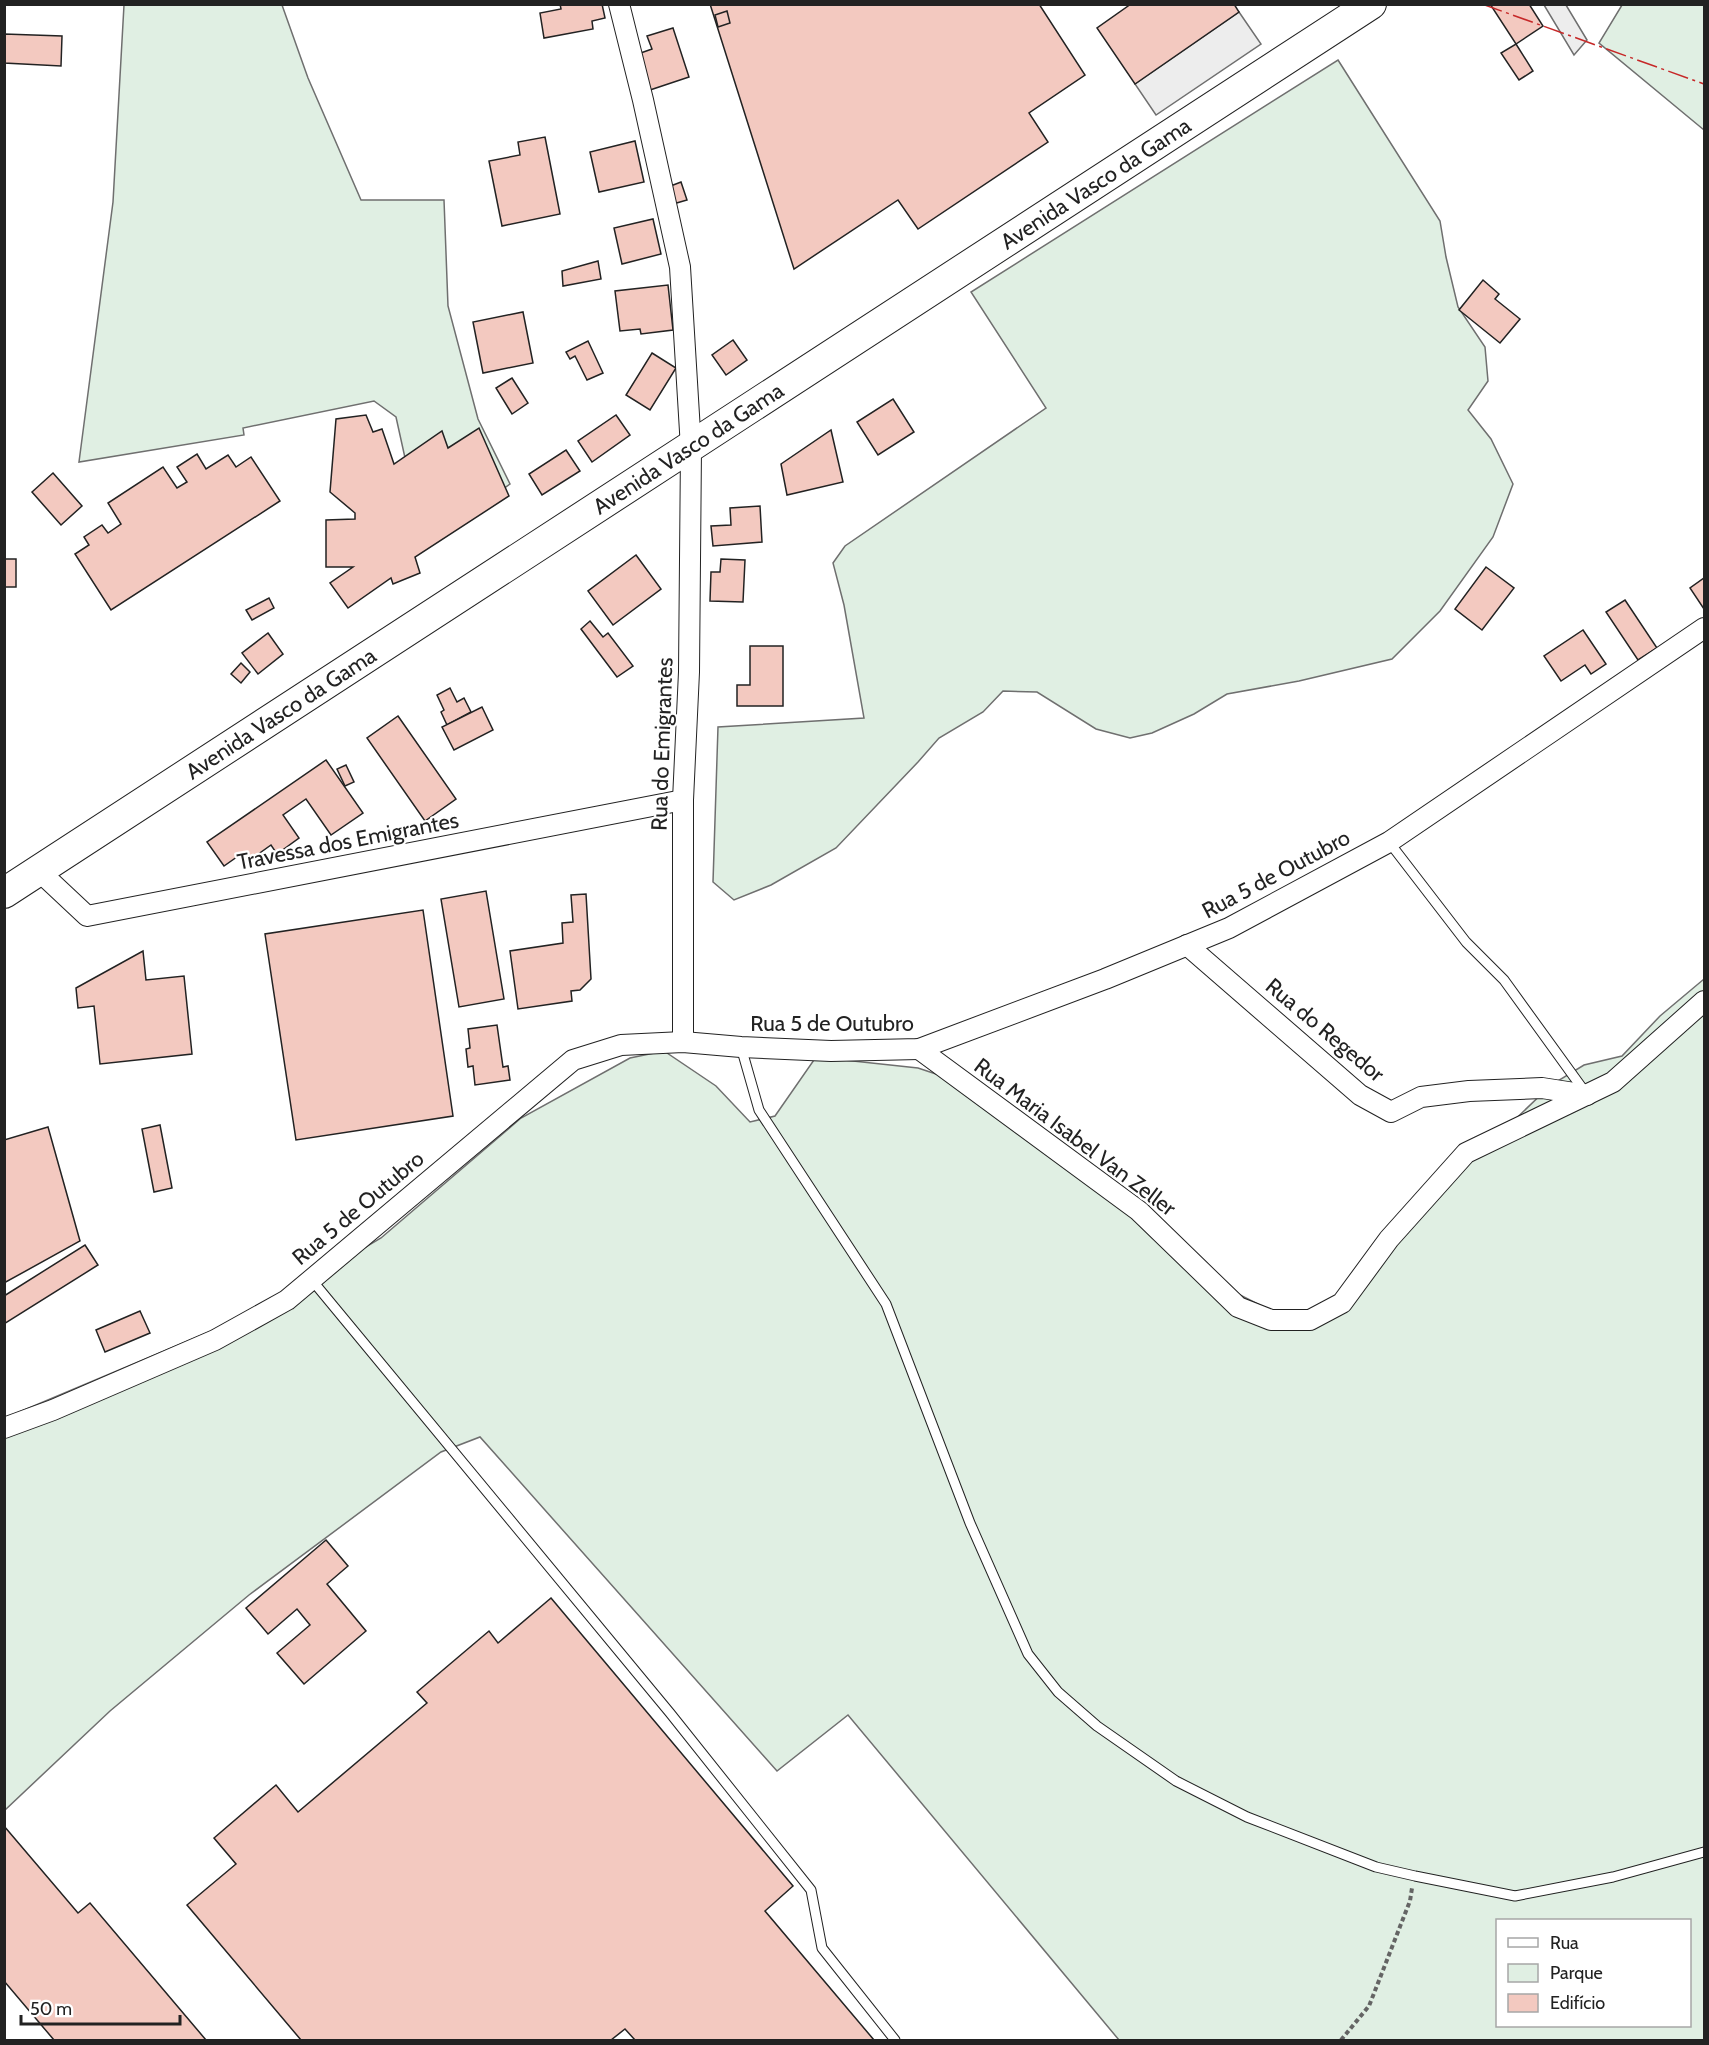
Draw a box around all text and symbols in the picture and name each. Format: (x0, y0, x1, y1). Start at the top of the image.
street label: Avenida Vasco da Gama (995, 111, 1196, 255)
street label: Avenida Vasco da Gama (588, 376, 789, 520)
street label: Avenida Vasco da Gama (180, 641, 381, 785)
street label: Rua do Emigrantes (645, 657, 679, 831)
street label: Travessa dos Emigrantes (235, 806, 461, 876)
street label: Rua 5 de Outubro (1197, 824, 1355, 924)
street label: Rua do Regedor (1260, 972, 1390, 1088)
street label: Rua 5 de Outubro (750, 1010, 914, 1037)
street label: Rua Maria Isabel Van Zeller (969, 1052, 1181, 1222)
street label: Rua 5 de Outubro (287, 1145, 429, 1271)
legend (1496, 1919, 1691, 2027)
text: Rua (1550, 1932, 1579, 1954)
text: Parque (1550, 1962, 1603, 1984)
scale bar (21, 1988, 180, 2026)
text: Edifício (1550, 1992, 1605, 2014)
text: 50 m (30, 1998, 72, 2020)

